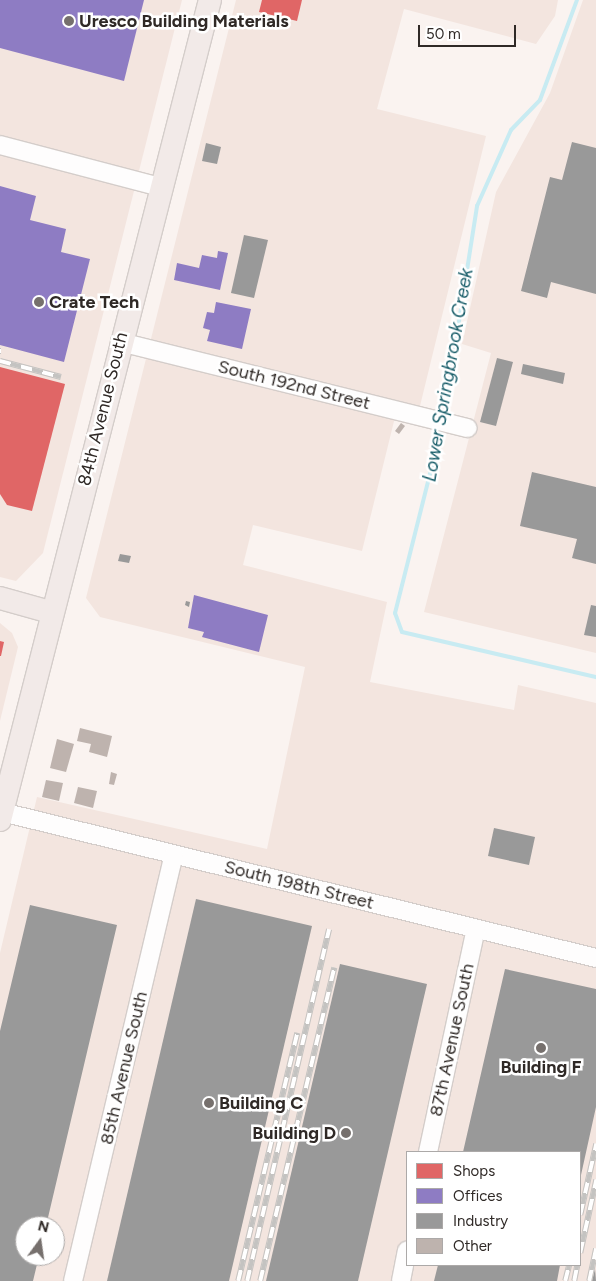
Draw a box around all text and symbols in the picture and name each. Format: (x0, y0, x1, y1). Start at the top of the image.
place label: Uresco Building Materials (79, 10, 289, 32)
marker: Uresco Building Materials (63, 15, 75, 27)
scale bar (421, 15, 518, 47)
text: 50 m (426, 25, 461, 43)
water label: Lower Springbrook Creek (418, 267, 478, 483)
place label: Crate Tech (49, 291, 139, 313)
marker: Crate Tech (33, 296, 45, 308)
street label: 84th Avenue South (74, 330, 132, 488)
street label: South 192nd Street (216, 356, 372, 414)
street label: South 198th Street (222, 856, 376, 914)
street label: 87th Avenue South (425, 962, 479, 1118)
street label: 85th Avenue South (96, 989, 152, 1147)
marker: Building F (535, 1042, 547, 1054)
place label: Building F (500, 1056, 582, 1078)
place label: Building C (219, 1092, 303, 1114)
marker: Building C (203, 1097, 215, 1109)
place label: Building D (252, 1122, 336, 1144)
marker: Building D (340, 1127, 352, 1139)
legend (406, 1151, 581, 1266)
text: Shops (453, 1162, 495, 1180)
text: Offices (453, 1187, 503, 1205)
text: Industry (453, 1212, 508, 1230)
north arrow (15, 1216, 65, 1266)
text: N (36, 1217, 51, 1236)
text: Other (453, 1237, 492, 1255)

